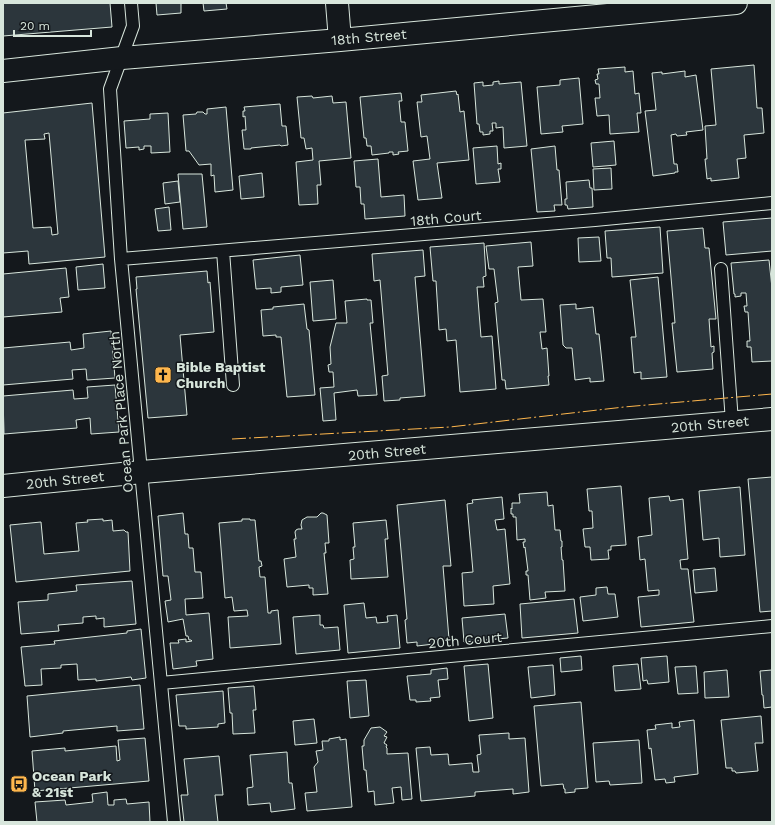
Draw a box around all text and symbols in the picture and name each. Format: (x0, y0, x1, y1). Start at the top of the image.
scale bar (14, 12, 91, 38)
text: 20 m (20, 19, 50, 33)
street label: 18th Street (331, 26, 407, 48)
street label: 18th Court (410, 207, 482, 229)
street label: Ocean Park Place North (106, 331, 136, 493)
place label: Bible Baptist Church (176, 359, 265, 391)
church icon: Bible Baptist Church (153, 365, 173, 385)
street label: 20th Street (670, 413, 750, 435)
street label: 20th Street (347, 441, 427, 463)
street label: 20th Street (25, 468, 105, 492)
street label: 20th Court (427, 629, 503, 651)
place label: Ocean Park & 21st (32, 768, 112, 800)
bus stop icon: Ocean Park & 21st (9, 774, 29, 794)

